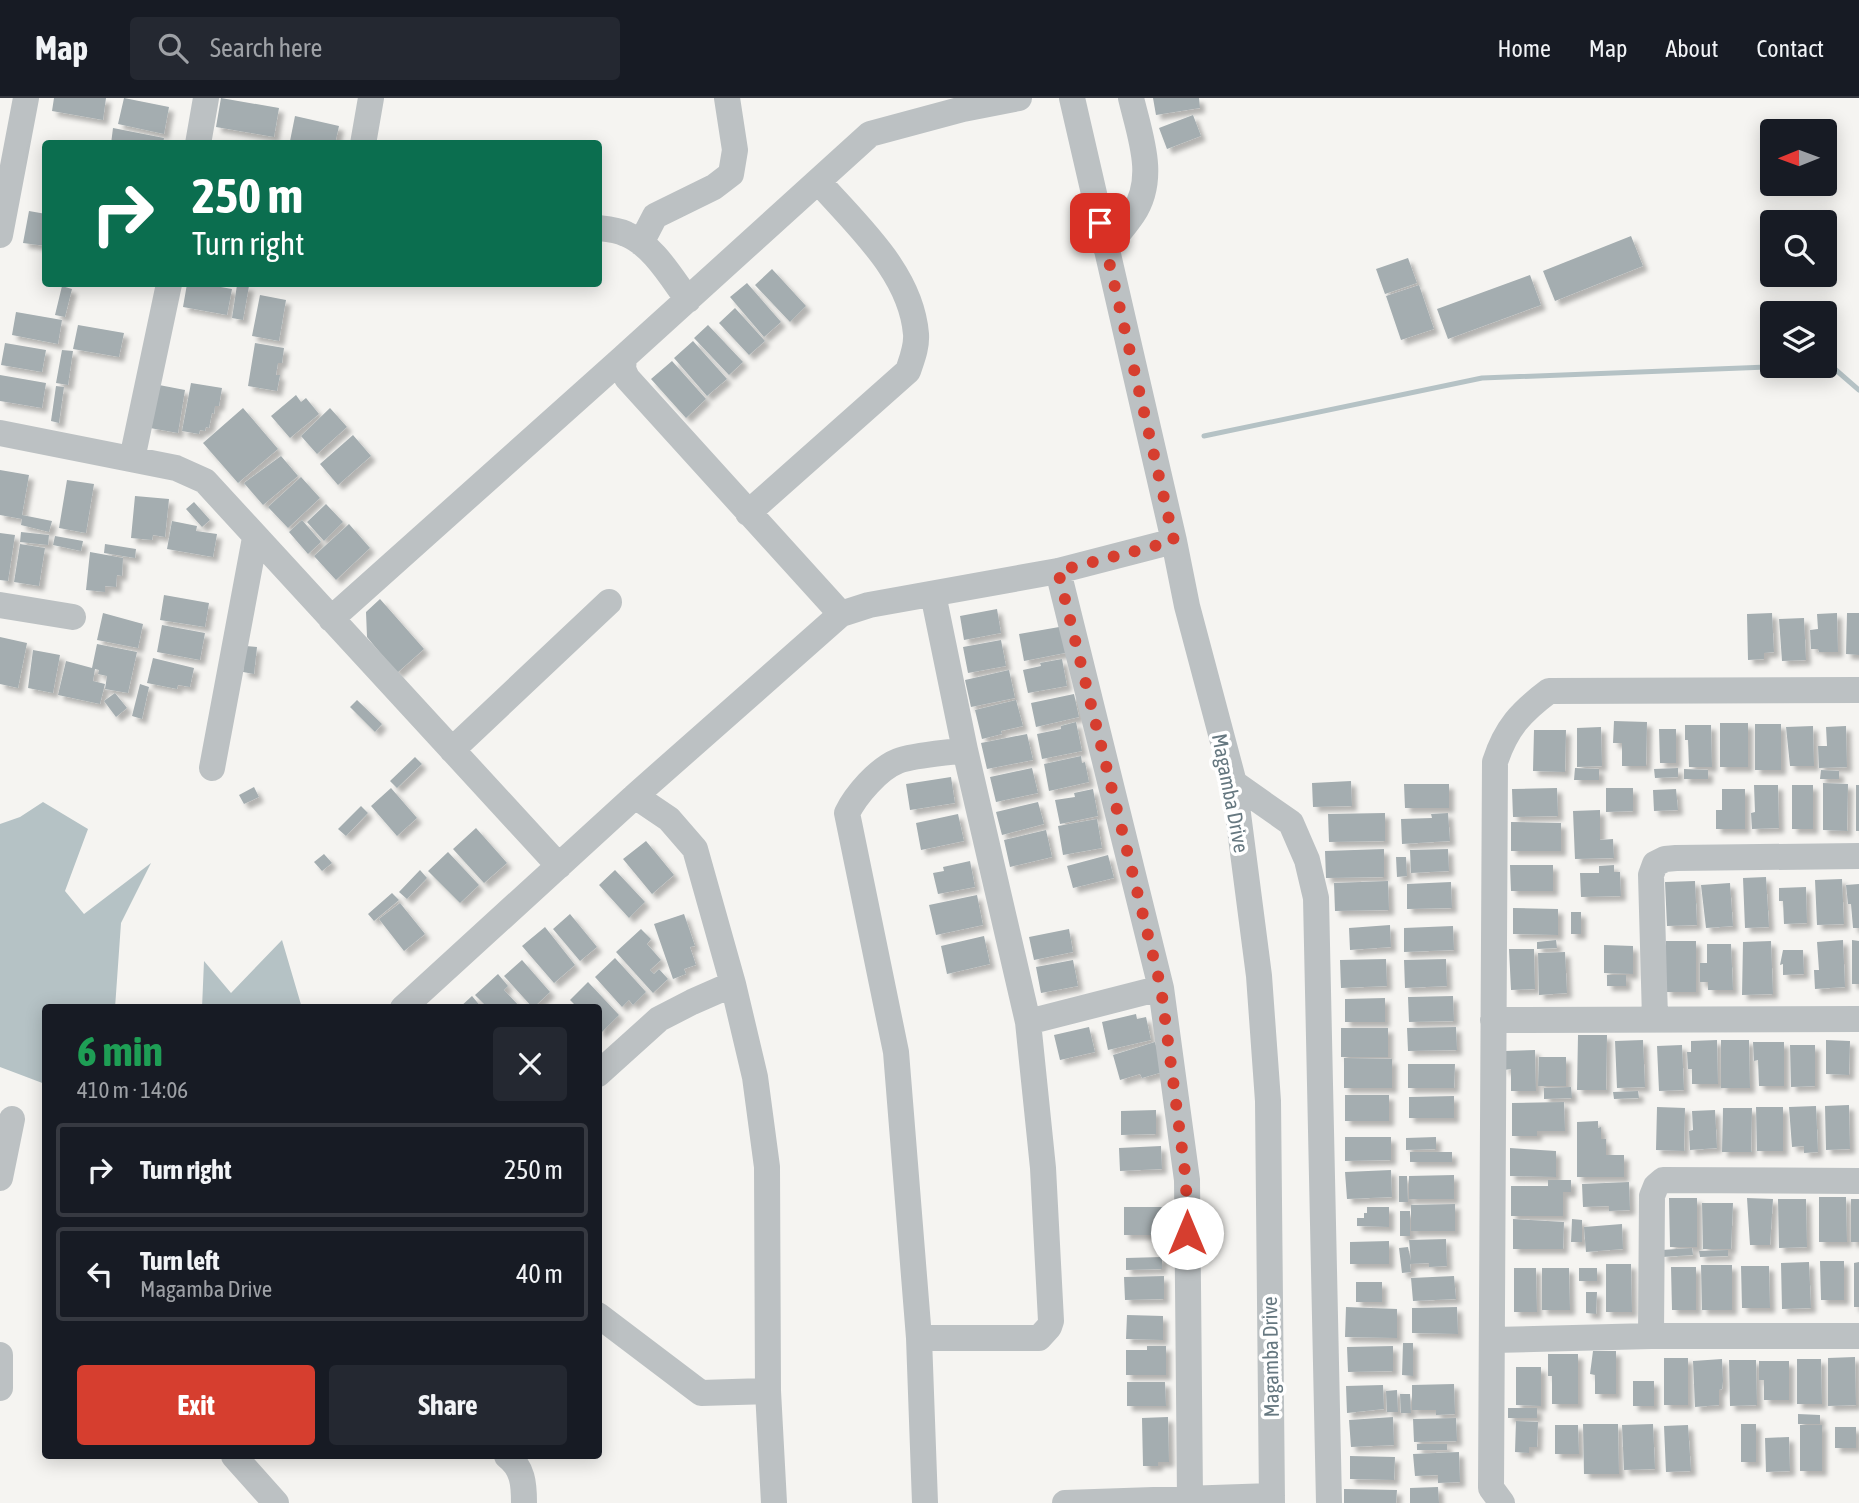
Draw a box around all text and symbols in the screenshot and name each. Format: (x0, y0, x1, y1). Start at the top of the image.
search box (130, 17, 620, 80)
text: Map (35, 29, 88, 67)
icon: search (154, 29, 192, 67)
text: Search here (210, 33, 322, 63)
text: Home (1497, 35, 1551, 62)
text: Map (1589, 35, 1627, 62)
text: About (1665, 35, 1718, 62)
text: Contact (1756, 35, 1824, 62)
north arrow (1760, 119, 1838, 196)
map controls (1760, 119, 1837, 378)
text: 250 m (192, 167, 303, 223)
icon: right (77, 168, 168, 259)
pin (1070, 193, 1130, 253)
icon: arrive (1081, 204, 1119, 242)
button: search (1760, 210, 1837, 287)
text: Turn right (192, 225, 305, 262)
button: layers (1760, 301, 1837, 378)
street label: Magamba Drive (1208, 731, 1254, 855)
text: 6 min (77, 1027, 163, 1075)
button: close (493, 1027, 567, 1101)
text: 410 m · 14:06 (77, 1077, 188, 1103)
icon: right (81, 1151, 119, 1189)
text: Turn right (140, 1155, 231, 1185)
text: 250 m (504, 1155, 563, 1185)
position arrow (1150, 1196, 1224, 1270)
text: Turn left (140, 1246, 220, 1276)
icon: left (81, 1255, 119, 1293)
text: 40 m (516, 1259, 563, 1289)
text: Magamba Drive (140, 1276, 272, 1302)
street label: Magamba Drive (1257, 1296, 1283, 1418)
button: Exit (77, 1365, 315, 1445)
button: Share (329, 1365, 567, 1445)

